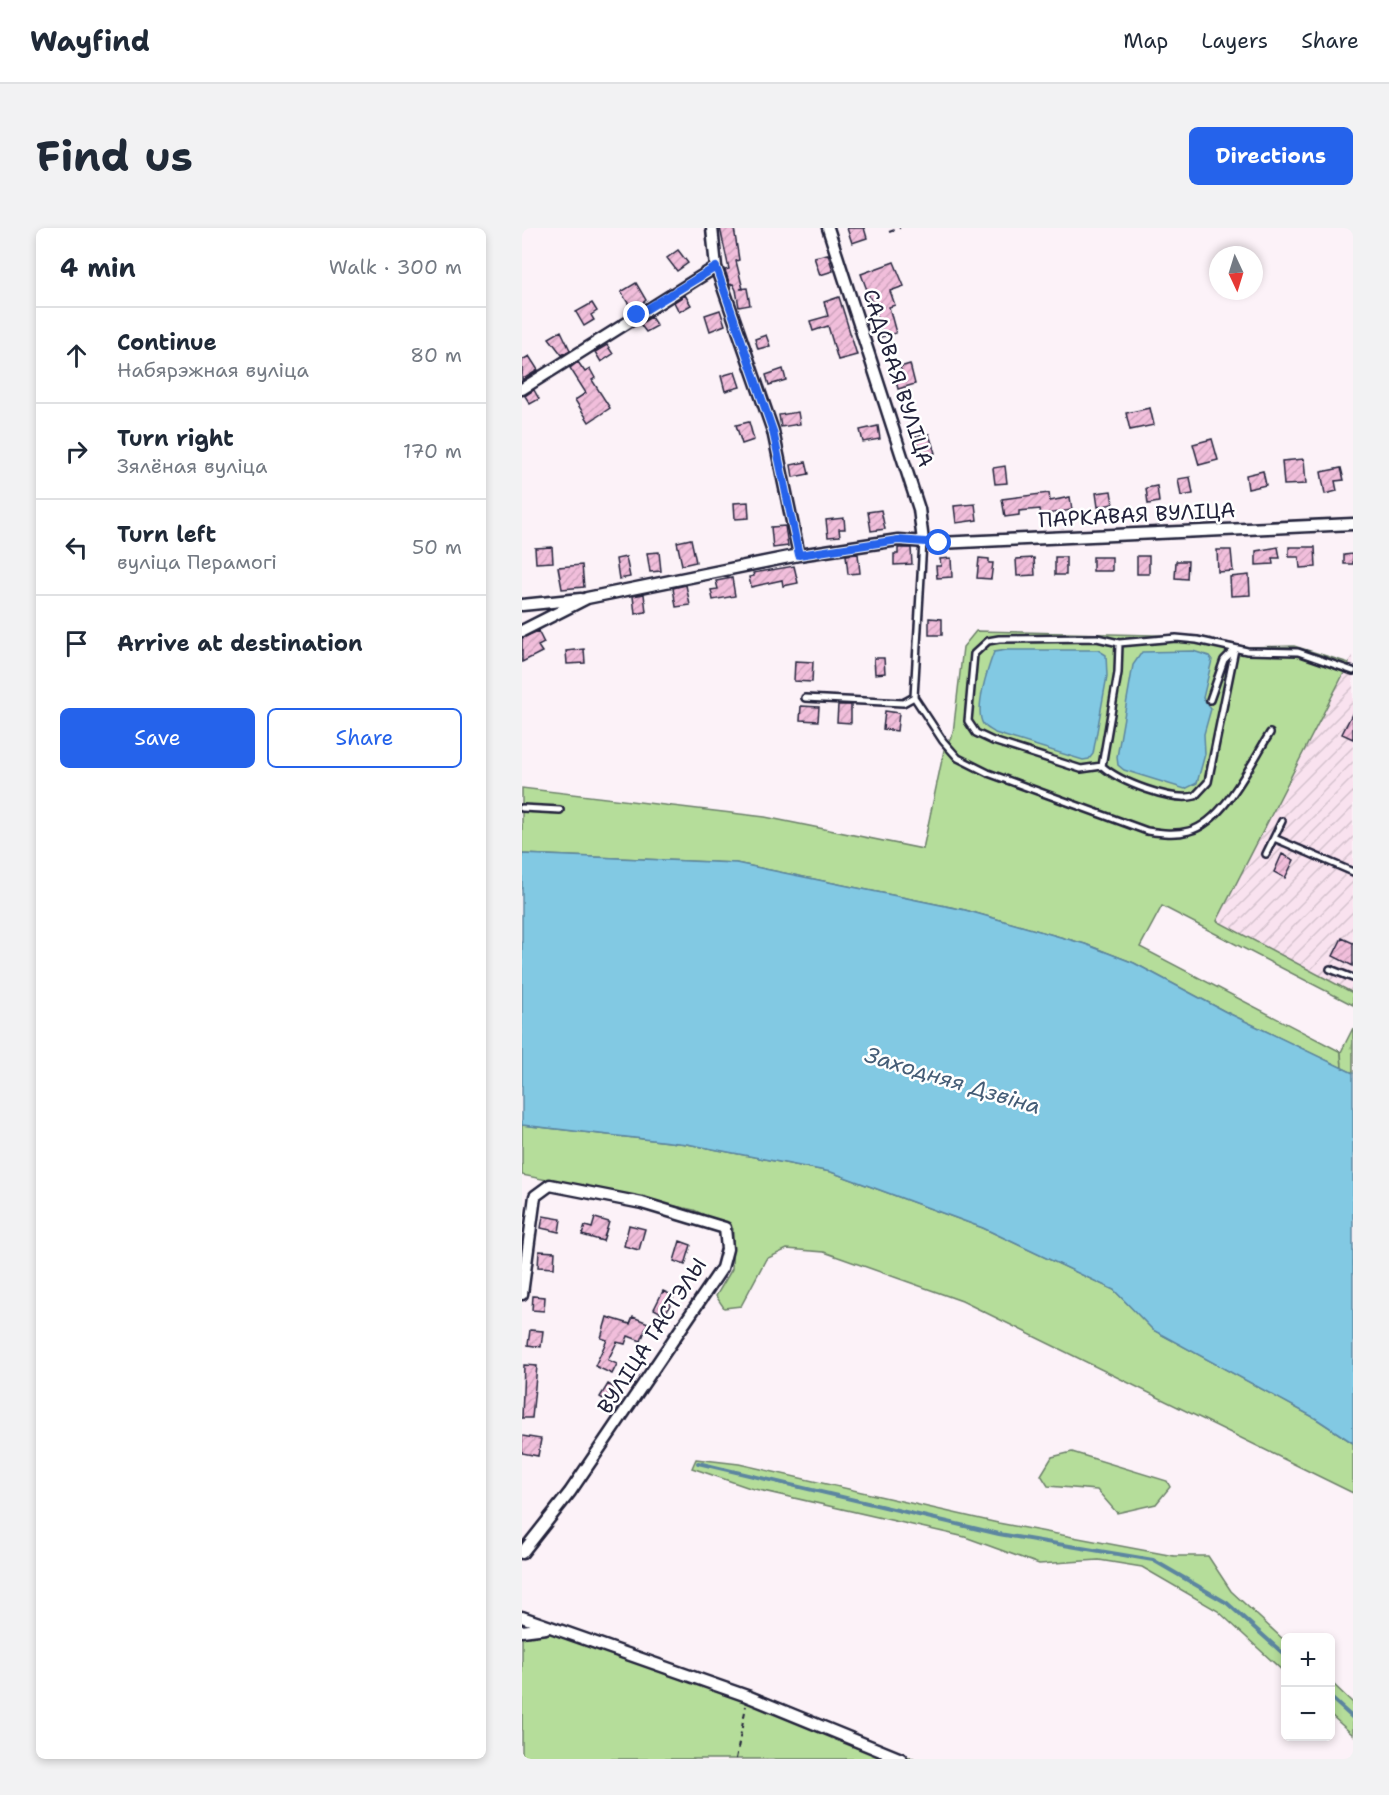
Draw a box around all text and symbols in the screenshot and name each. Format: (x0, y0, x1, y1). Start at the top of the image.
text: Wayfind (30, 22, 150, 60)
text: Map (1123, 27, 1168, 55)
text: Layers (1201, 27, 1268, 55)
text: Share (1301, 27, 1359, 55)
button: Directions (1189, 127, 1353, 185)
text: Find us (36, 128, 193, 184)
north arrow (1209, 246, 1263, 300)
text: 4 min (60, 250, 136, 285)
text: Walk · 300 m (329, 254, 462, 280)
street label: САДОВАЯ ВУЛІЦА (856, 285, 940, 471)
route end (623, 301, 649, 327)
text: Continue (117, 328, 217, 357)
icon: ahead (60, 339, 93, 372)
text: 80 m (410, 342, 462, 368)
text: Набярэжная вуліца (117, 357, 309, 383)
text: Turn right (117, 424, 234, 453)
icon: right (60, 435, 93, 468)
text: 170 m (403, 438, 462, 464)
text: Зялёная вуліца (117, 453, 267, 479)
street label: ПАРКАВАЯ ВУЛІЦА (1038, 496, 1236, 534)
text: Turn left (117, 520, 216, 549)
route start (925, 529, 951, 555)
icon: left (60, 531, 93, 564)
text: 50 m (412, 534, 462, 560)
text: вуліца Перамогі (117, 549, 277, 575)
icon: arrive (60, 627, 93, 660)
text: Arrive at destination (117, 629, 363, 658)
button: Save (60, 708, 255, 768)
button: Share (267, 708, 462, 768)
water label: Заходняя Дзвіна (862, 1040, 1044, 1121)
street label: ВУЛІЦА ГАСТЭЛЫ (591, 1253, 713, 1419)
map controls (1281, 1633, 1335, 1741)
button: + (1281, 1633, 1335, 1687)
button: − (1281, 1687, 1335, 1741)

